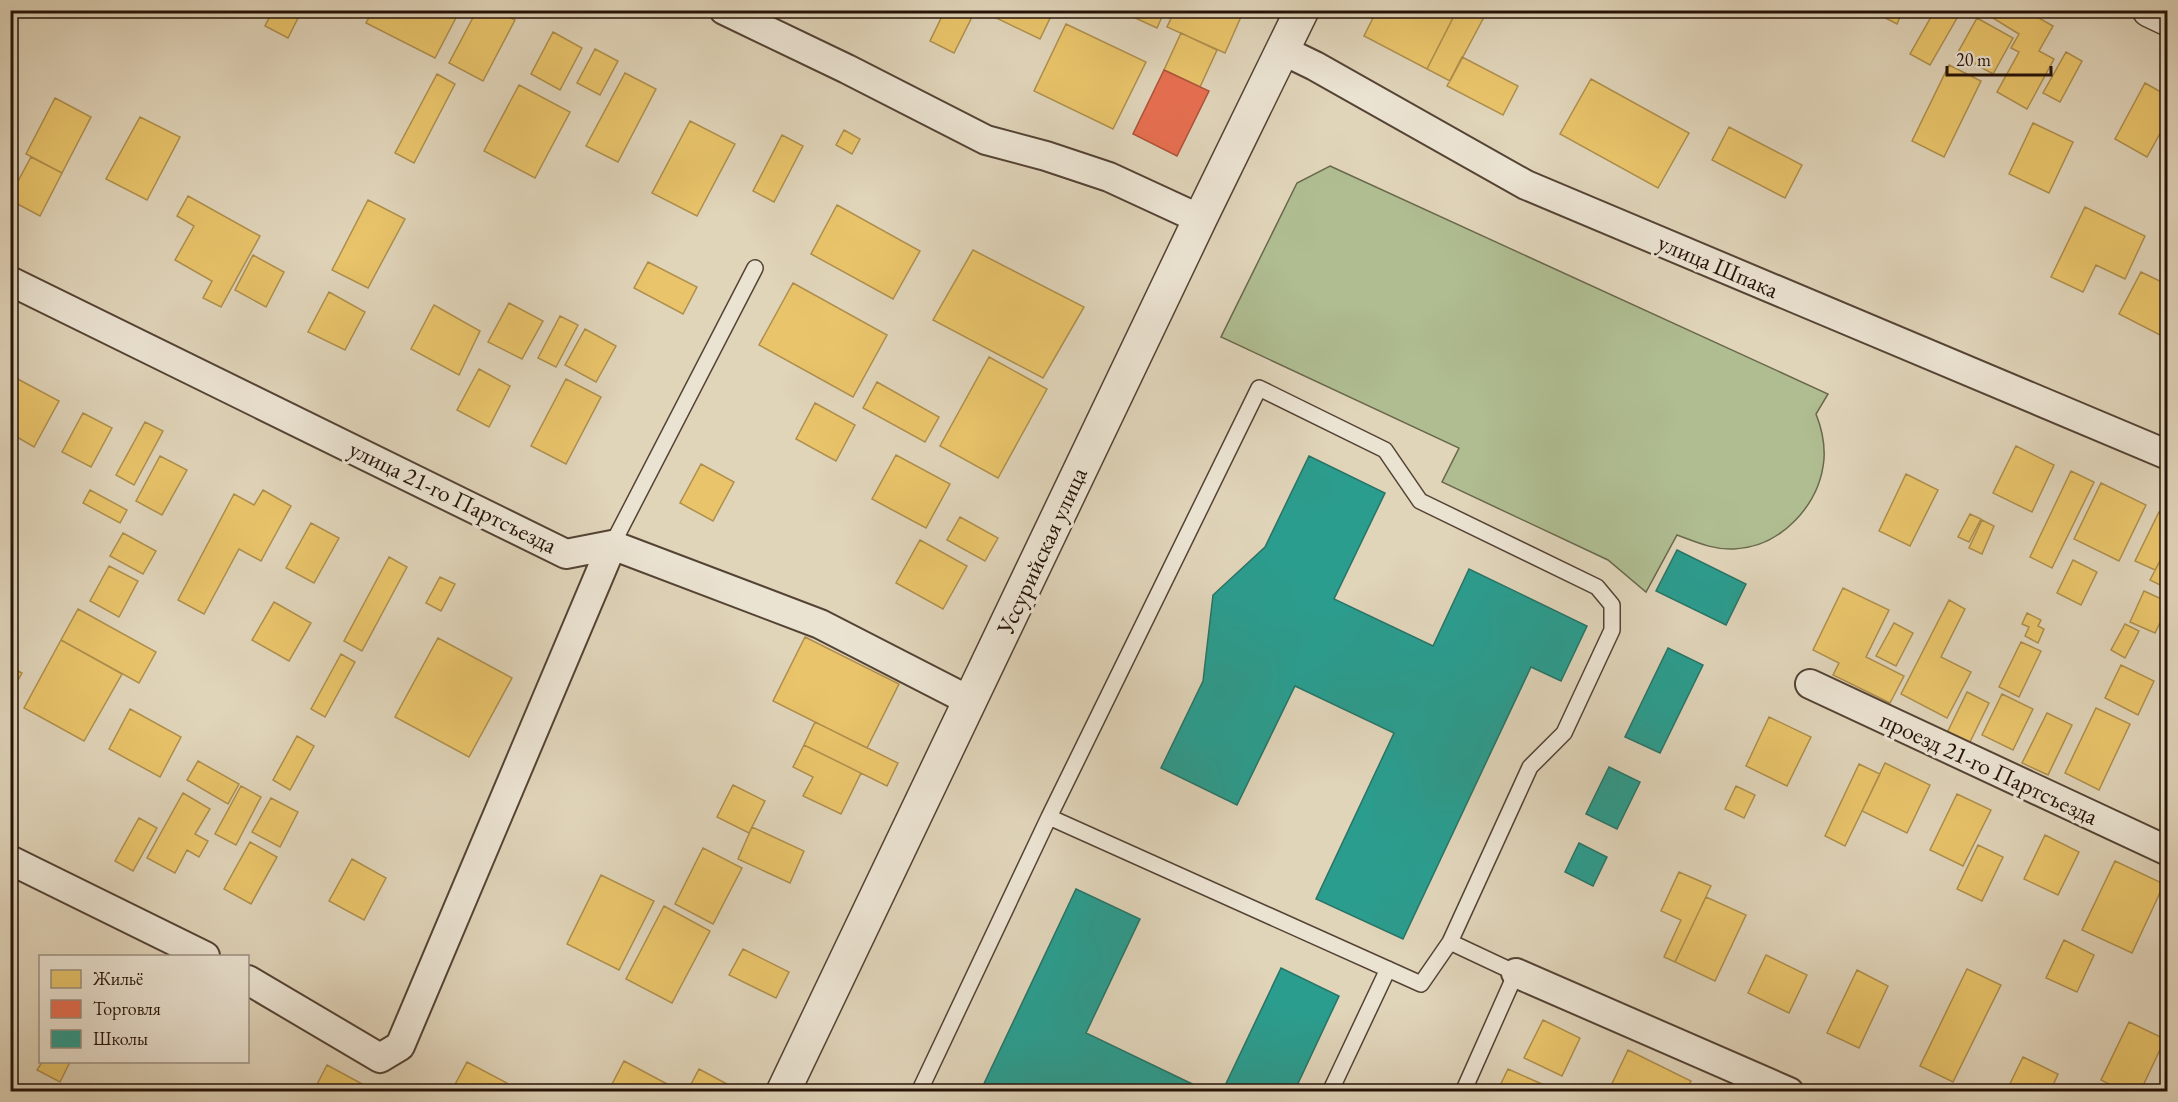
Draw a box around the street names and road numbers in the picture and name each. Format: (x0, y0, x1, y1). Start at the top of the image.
street label: улица Шпака (1653, 226, 1784, 305)
street label: улица 21-го Партсъезда (344, 433, 563, 560)
street label: Уссурийская улица (989, 462, 1094, 640)
street label: проезд 21-го Партсъезда (1875, 703, 2103, 832)

